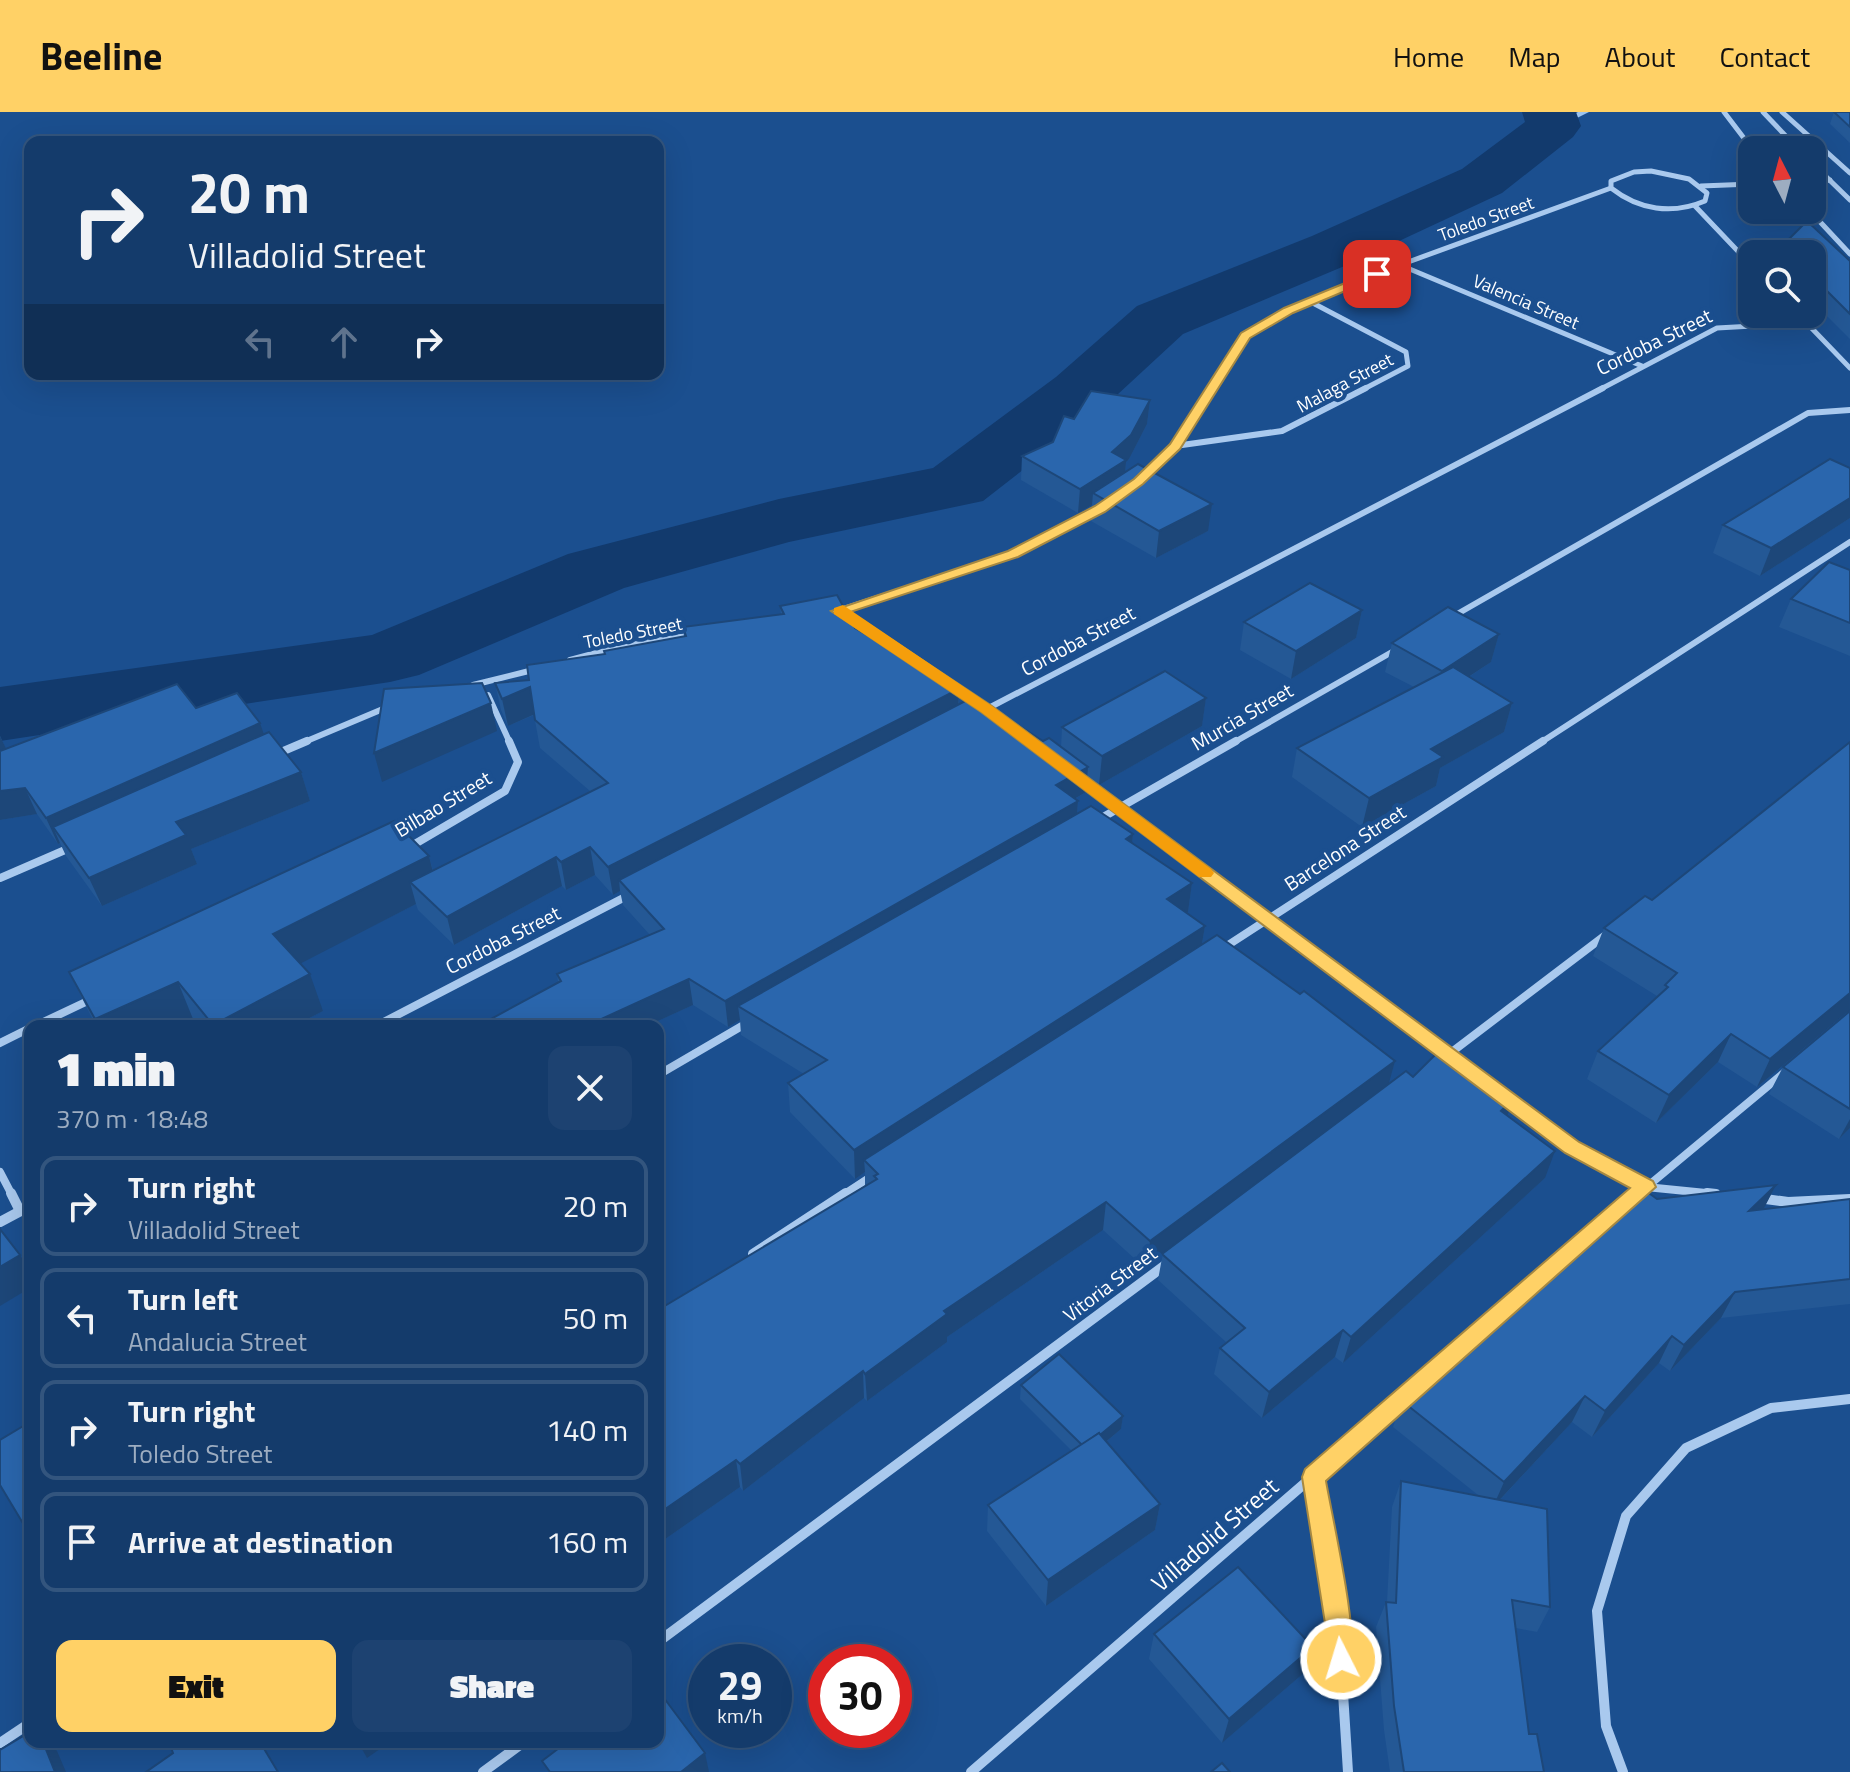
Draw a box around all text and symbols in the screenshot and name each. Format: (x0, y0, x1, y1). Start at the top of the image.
text: Beeline (40, 27, 162, 85)
text: Home (1393, 35, 1464, 78)
text: Map (1508, 35, 1561, 78)
text: About (1605, 35, 1675, 78)
text: Contact (1719, 35, 1810, 78)
north arrow (1738, 136, 1826, 224)
map controls (1738, 136, 1826, 328)
text: 20 m (188, 150, 310, 235)
icon: right (56, 168, 160, 272)
street label: Toledo Street (1434, 189, 1538, 248)
text: Villadolid Street (188, 227, 426, 282)
pin (1343, 240, 1411, 308)
button: search (1738, 240, 1826, 328)
icon: arrive (1355, 252, 1399, 296)
street label: Valencia Street (1469, 267, 1584, 336)
street label: Cordoba Street (1591, 300, 1717, 383)
icon: left (238, 320, 282, 364)
icon: ahead (322, 320, 366, 364)
icon: right (406, 320, 450, 364)
street label: Malaga Street (1292, 345, 1398, 419)
street label: Cordoba Street (1015, 597, 1140, 684)
street label: Toledo Street (581, 610, 685, 655)
street label: Murcia Street (1185, 675, 1299, 758)
street label: Bilbao Street (388, 762, 497, 845)
street label: Barcelona Street (1278, 797, 1412, 899)
street label: Cordoba Street (440, 897, 566, 982)
text: 1 min (56, 1032, 175, 1105)
button: close (548, 1046, 632, 1130)
text: 370 m · 18:48 (56, 1099, 208, 1138)
text: Turn right (128, 1164, 256, 1210)
text: 20 m (563, 1183, 628, 1229)
icon: right (60, 1184, 104, 1228)
text: Villadolid Street (128, 1210, 300, 1249)
street label: Vitoria Street (1056, 1238, 1163, 1329)
text: Turn left (128, 1276, 238, 1322)
text: 50 m (563, 1295, 628, 1341)
icon: left (60, 1296, 104, 1340)
text: Andalucia Street (128, 1322, 307, 1361)
text: Turn right (128, 1388, 256, 1434)
text: 140 m (546, 1407, 628, 1453)
icon: right (60, 1408, 104, 1452)
text: Toledo Street (128, 1434, 272, 1473)
street label: Villadolid Street (1143, 1468, 1286, 1600)
text: Arrive at destination (128, 1519, 393, 1565)
text: 160 m (546, 1519, 628, 1565)
icon: arrive (60, 1520, 104, 1564)
position arrow (1299, 1617, 1383, 1701)
button: Exit (56, 1640, 336, 1732)
button: Share (352, 1640, 632, 1732)
speed limit sign: 30 (808, 1644, 912, 1748)
text: 29 (718, 1655, 762, 1716)
text: km/h (717, 1700, 763, 1731)

